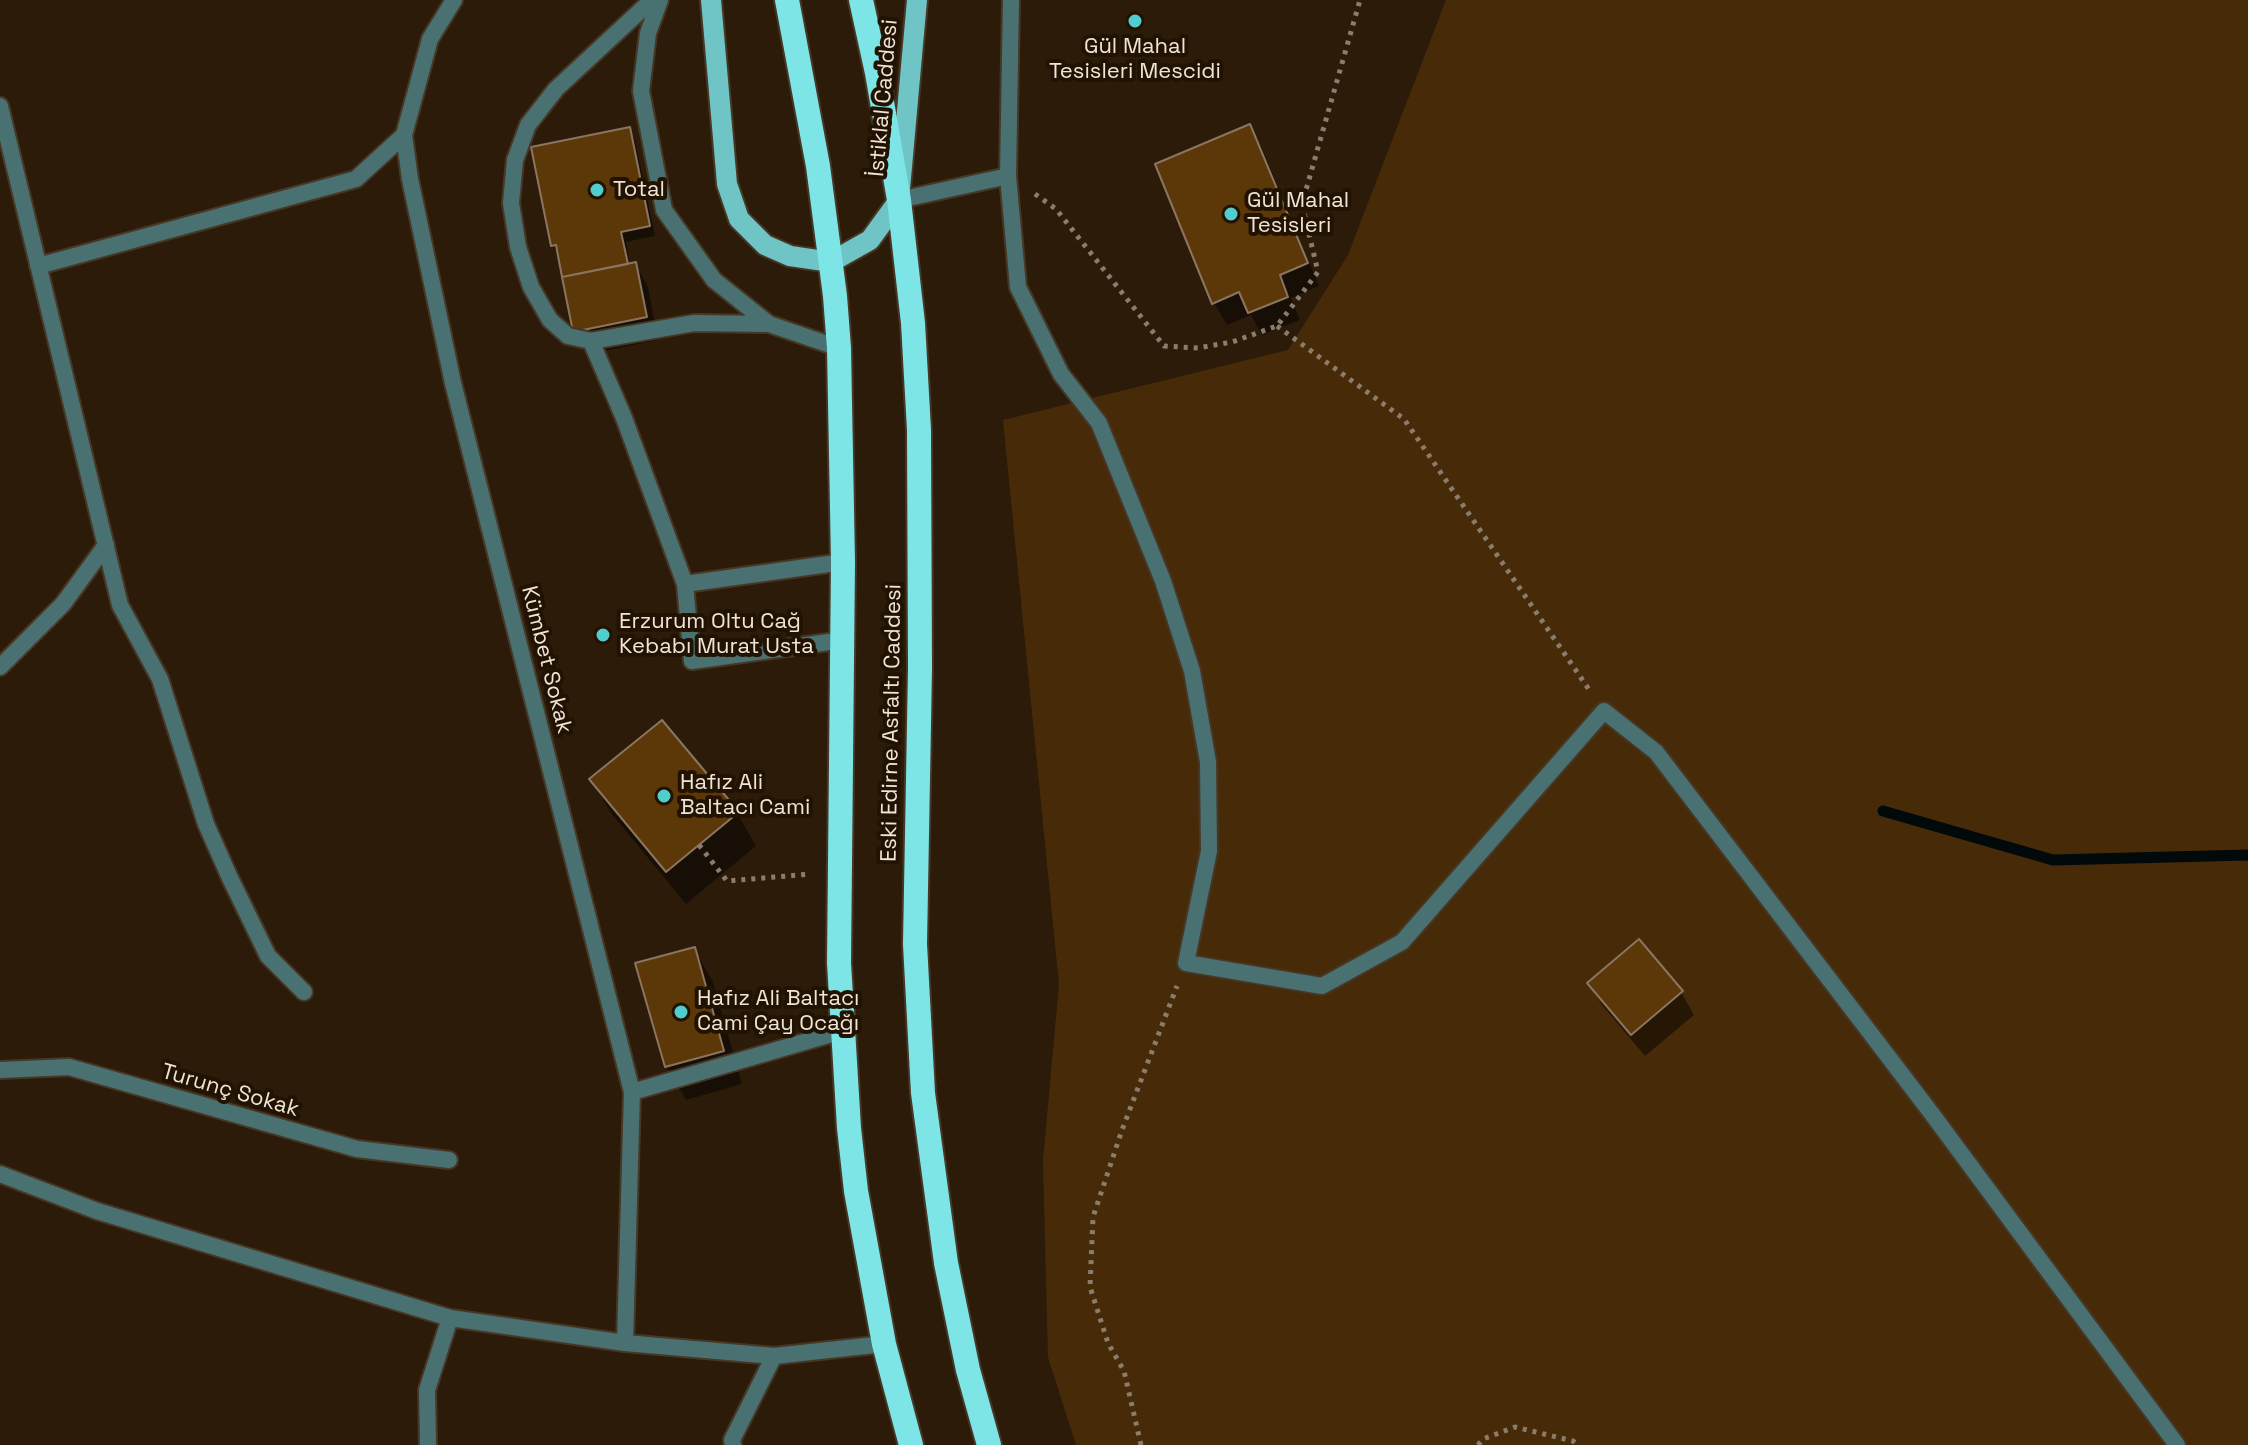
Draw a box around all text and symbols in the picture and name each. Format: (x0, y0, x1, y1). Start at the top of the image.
marker: Gül Mahal Tesisleri Mescidi (1126, 12, 1144, 30)
street label: İstiklal Caddesi (864, 18, 904, 178)
place label: Gül Mahal Tesisleri Mescidi (1049, 34, 1221, 86)
place label: Total (613, 177, 665, 203)
marker: Total (588, 181, 606, 199)
place label: Gül Mahal Tesisleri (1247, 188, 1349, 240)
marker: Gül Mahal Tesisleri (1222, 205, 1240, 223)
street label: Kümbet Sokak (515, 583, 577, 737)
street label: Eski Edirne Asfaltı Caddesi (876, 584, 908, 862)
place label: Erzurum Oltu Cağ Kebabı Murat Usta (619, 609, 814, 660)
marker: Erzurum Oltu Cağ Kebabı Murat Usta (594, 626, 612, 644)
place label: Hafız Ali Baltacı Cami (680, 770, 810, 822)
marker: Hafız Ali Baltacı Cami (655, 787, 673, 805)
place label: Hafız Ali Baltacı Cami Çay Ocağı (697, 986, 859, 1038)
marker: Hafız Ali Baltacı Cami Çay Ocağı (672, 1003, 690, 1021)
street label: Turunç Sokak (158, 1059, 302, 1123)

